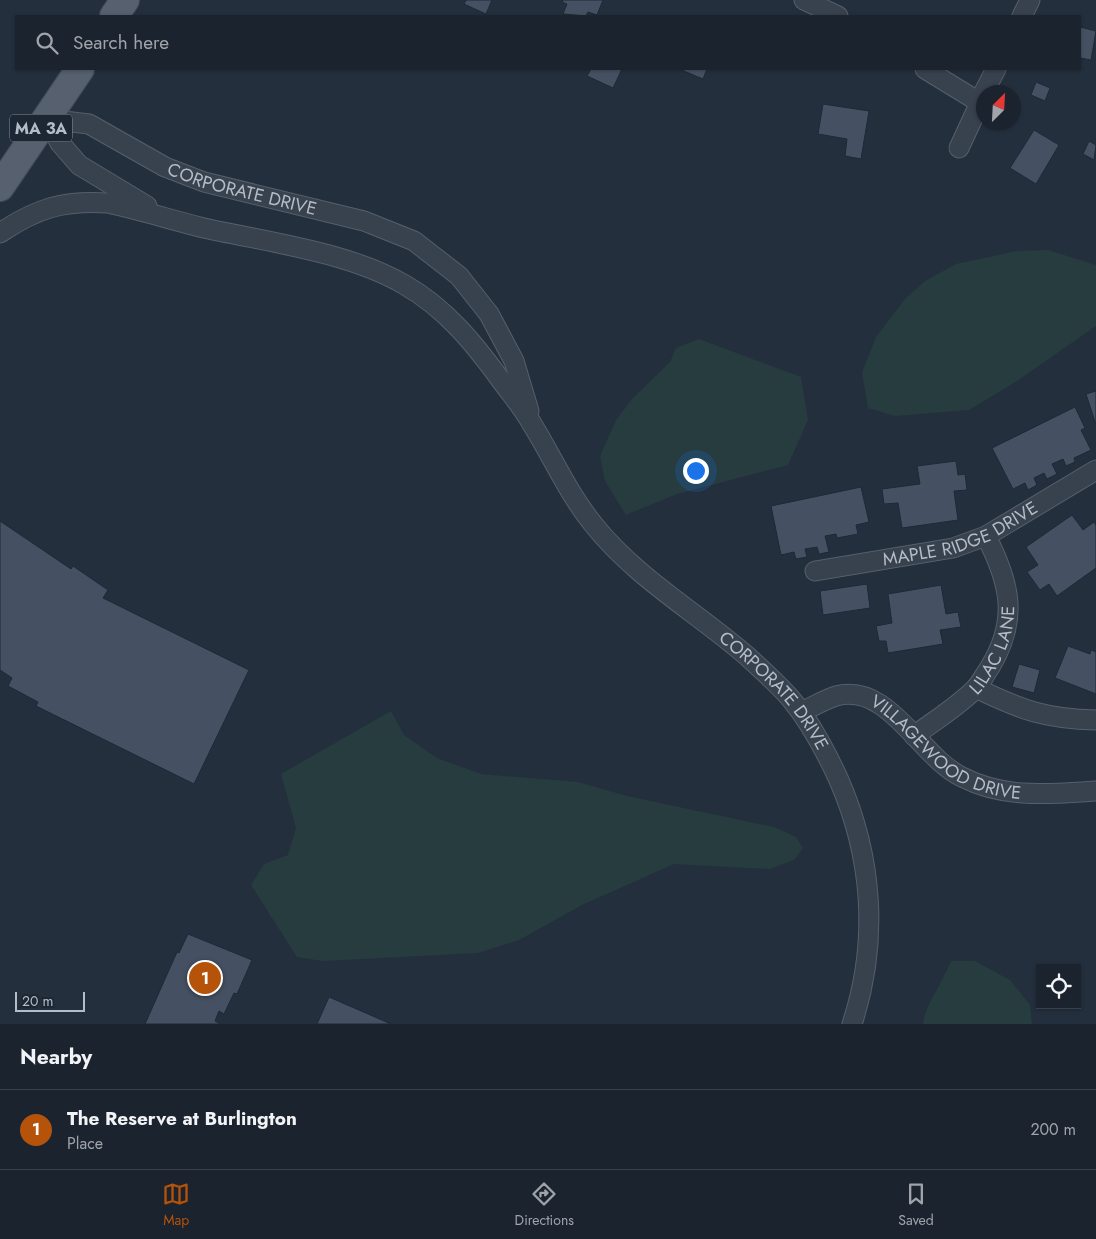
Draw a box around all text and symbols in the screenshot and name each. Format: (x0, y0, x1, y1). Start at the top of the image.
search box (15, 15, 1081, 70)
icon: search (33, 29, 61, 57)
text: Search here (73, 29, 169, 56)
north arrow (976, 85, 1021, 130)
road number: MA 3A (10, 115, 72, 142)
street label: CORPORATE DRIVE (164, 156, 319, 222)
your location (683, 458, 709, 484)
street label: MAPLE RIDGE DRIVE (881, 495, 1043, 573)
street label: LILAC LANE (963, 606, 1021, 700)
street label: CORPORATE DRIVE (713, 625, 835, 755)
street label: VILLAGEWOOD DRIVE (866, 689, 1022, 806)
pin: 1 (189, 959, 221, 997)
map controls (1036, 964, 1081, 1009)
button: locate (1036, 964, 1081, 1009)
scale bar (15, 989, 85, 1012)
text: 20 m (22, 991, 54, 1011)
text: Nearby (20, 1042, 92, 1072)
text: The Reserve at Burlington (67, 1105, 297, 1132)
text: 1 (32, 1118, 40, 1141)
text: 200 m (1030, 1118, 1076, 1141)
text: Place (67, 1132, 103, 1155)
tab: Map (162, 1180, 190, 1230)
tab: Directions (515, 1180, 574, 1230)
tab: Saved (898, 1180, 934, 1230)

